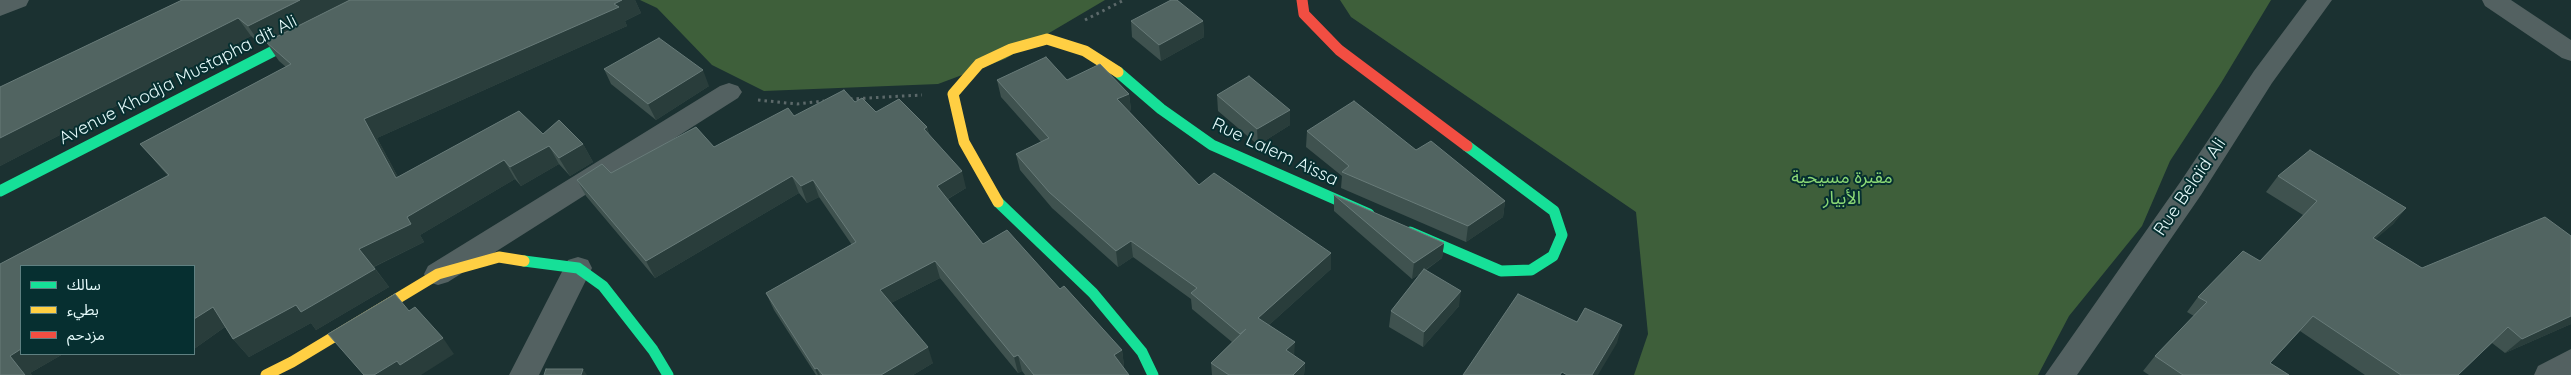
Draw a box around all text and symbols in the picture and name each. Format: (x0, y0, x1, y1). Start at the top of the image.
street label: Avenue Khodja Mustapha dit Ali (55, 10, 301, 150)
street label: Rue Lalem Aïssa (1209, 113, 1341, 191)
street label: Rue Belaïd Ali (2149, 134, 2231, 240)
park label: مقبرة مسيحية الأبيار (1791, 167, 1893, 210)
legend (20, 265, 195, 355)
text: سالك (67, 275, 101, 294)
text: بطيء (67, 300, 99, 319)
text: مزدحم (67, 325, 105, 344)

